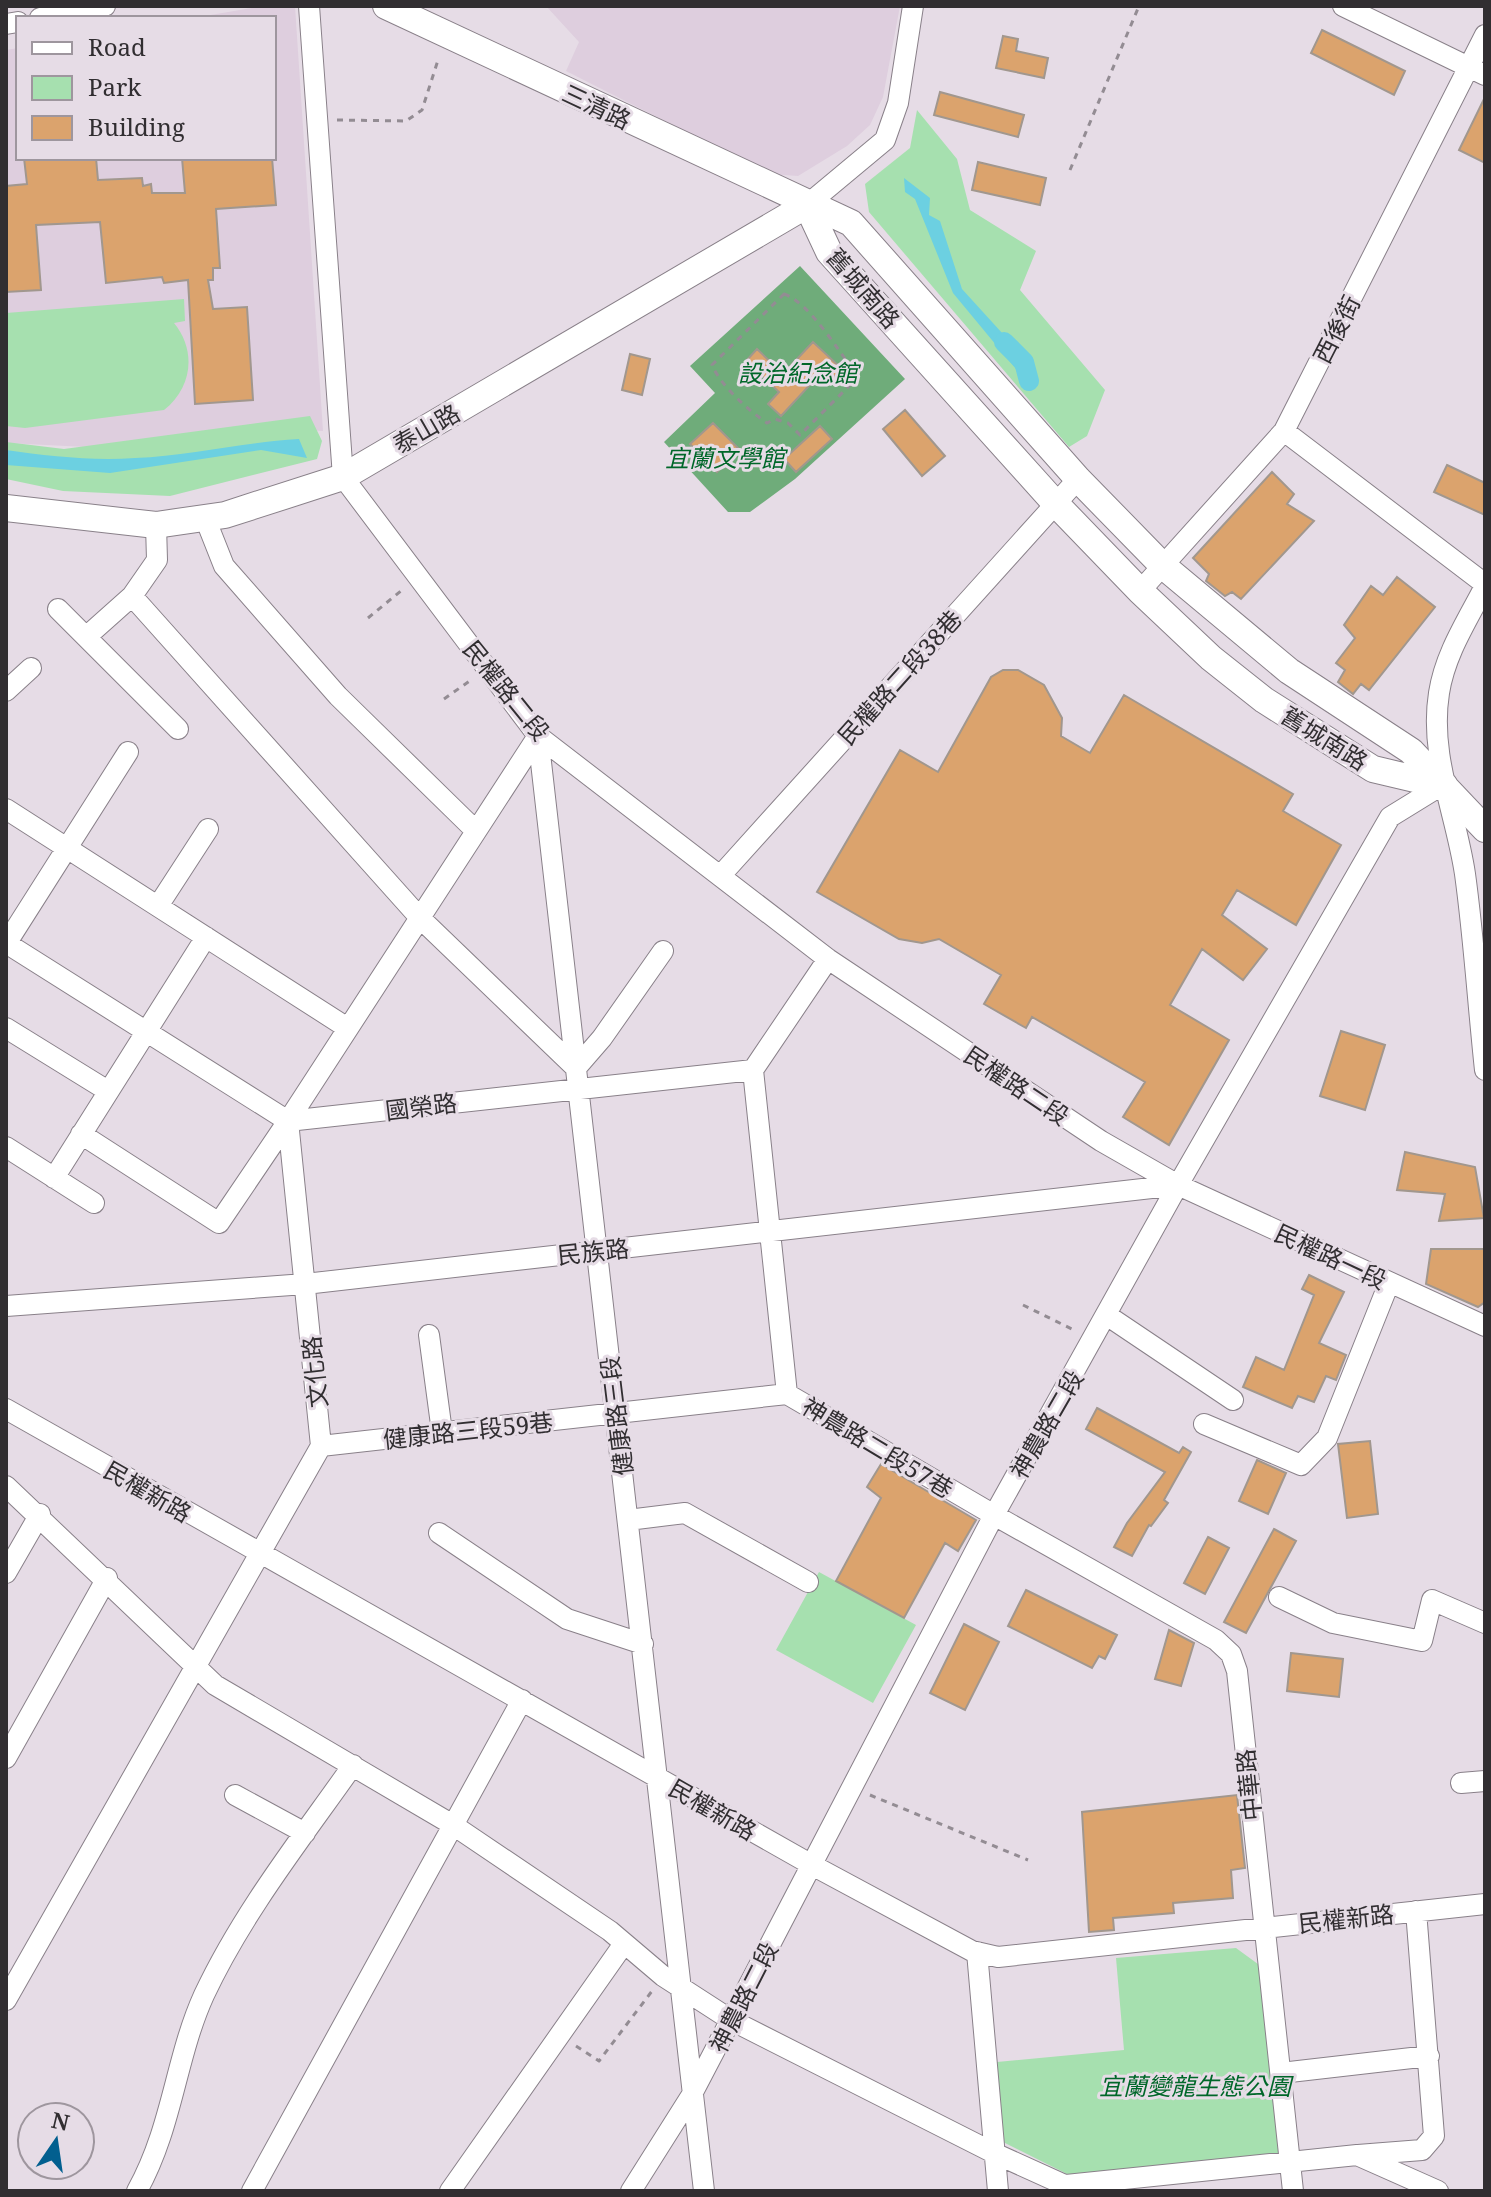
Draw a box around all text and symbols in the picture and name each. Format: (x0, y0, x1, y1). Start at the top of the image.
legend (16, 16, 276, 160)
text: Road (88, 30, 146, 63)
text: Park (88, 70, 142, 103)
street label: 三清路 (557, 76, 637, 136)
text: Building (88, 110, 185, 143)
street label: 舊城南路 (820, 241, 908, 335)
street label: 西後街 (1305, 289, 1367, 369)
park label: 設治紀念館 (738, 356, 862, 389)
street label: 泰山路 (387, 396, 465, 460)
park label: 宜蘭文學館 (665, 441, 789, 474)
street label: 民權路二段38巷 (830, 602, 968, 752)
street label: 民權路二段 (456, 633, 558, 747)
street label: 舊城南路 (1276, 699, 1374, 777)
street label: 民權路二段 (958, 1038, 1076, 1132)
street label: 國榮路 (383, 1085, 459, 1127)
street label: 民權路一段 (1270, 1216, 1392, 1296)
street label: 民族路 (555, 1231, 631, 1271)
street label: 文化路 (294, 1334, 334, 1410)
street label: 健康路三段 (592, 1354, 640, 1478)
street label: 神農路二段 (1002, 1364, 1090, 1484)
street label: 神農路二段57巷 (796, 1389, 960, 1505)
street label: 健康路三段59巷 (381, 1405, 555, 1455)
street label: 民權新路 (98, 1453, 198, 1529)
street label: 中華路 (1228, 1747, 1268, 1823)
street label: 民權新路 (663, 1771, 763, 1847)
street label: 民權新路 (1297, 1897, 1395, 1939)
street label: 神農路二段 (701, 1936, 785, 2058)
park label: 宜蘭變龍生態公園 (1099, 2069, 1294, 2102)
north arrow (16, 2101, 96, 2181)
text: N (49, 2104, 73, 2137)

